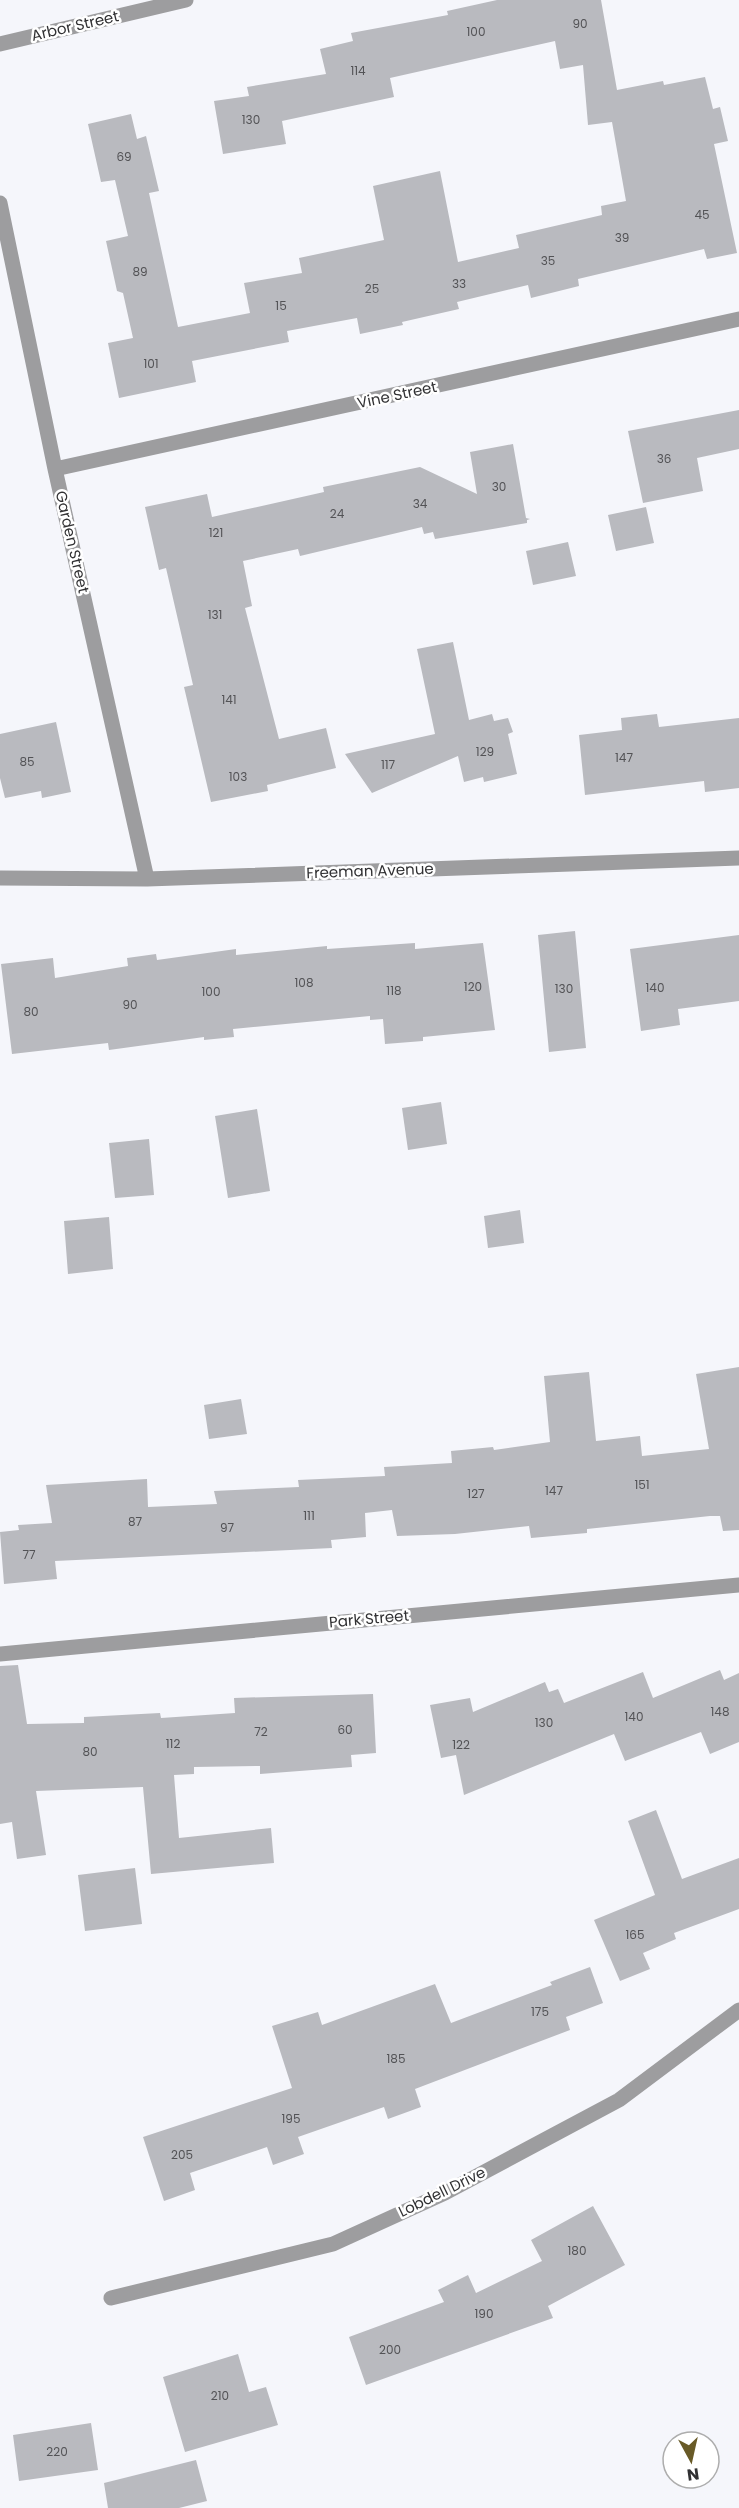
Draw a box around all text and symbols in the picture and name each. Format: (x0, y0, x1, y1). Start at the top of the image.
street label: Arbor Street (29, 5, 121, 46)
house number: 90 (572, 15, 588, 32)
house number: 100 (467, 23, 485, 40)
house number: 114 (350, 62, 366, 79)
house number: 130 (242, 111, 260, 128)
house number: 69 (116, 148, 132, 165)
house number: 45 (694, 206, 710, 223)
house number: 39 (615, 229, 629, 246)
house number: 35 (541, 252, 555, 269)
house number: 89 (132, 263, 148, 280)
house number: 33 (452, 275, 466, 292)
house number: 25 (365, 280, 379, 297)
house number: 15 (275, 297, 287, 314)
house number: 101 (143, 355, 159, 372)
street label: Vine Street (355, 376, 439, 413)
house number: 36 (657, 450, 671, 467)
house number: 30 (492, 478, 506, 495)
street label: Garden Street (51, 489, 94, 595)
house number: 34 (413, 495, 428, 512)
house number: 24 (330, 505, 345, 522)
house number: 121 (209, 524, 223, 541)
house number: 131 (208, 606, 222, 623)
house number: 141 (221, 691, 237, 708)
house number: 129 (476, 743, 494, 760)
house number: 147 (615, 749, 633, 766)
house number: 85 (19, 753, 35, 770)
house number: 117 (381, 756, 396, 773)
house number: 103 (229, 768, 247, 785)
street label: Freeman Avenue (306, 858, 434, 883)
house number: 108 (295, 974, 313, 991)
house number: 120 (464, 978, 482, 995)
house number: 140 (646, 979, 664, 996)
house number: 130 (555, 980, 573, 997)
house number: 118 (386, 982, 402, 999)
house number: 100 (202, 983, 220, 1000)
house number: 90 (122, 996, 138, 1013)
house number: 80 (23, 1003, 39, 1020)
house number: 151 (634, 1476, 650, 1493)
house number: 147 (545, 1482, 563, 1499)
house number: 127 (467, 1485, 485, 1502)
house number: 111 (303, 1507, 315, 1524)
house number: 87 (128, 1513, 143, 1530)
house number: 97 (220, 1519, 234, 1536)
house number: 77 (22, 1546, 36, 1563)
street label: Park Street (328, 1605, 410, 1632)
house number: 148 (711, 1703, 729, 1720)
house number: 140 (625, 1708, 643, 1725)
house number: 130 (535, 1714, 553, 1731)
house number: 60 (337, 1721, 353, 1738)
house number: 72 (254, 1723, 268, 1740)
house number: 112 (166, 1735, 180, 1752)
house number: 122 (452, 1736, 470, 1753)
house number: 80 (82, 1743, 98, 1760)
house number: 165 (626, 1926, 645, 1943)
house number: 175 (531, 2003, 549, 2020)
house number: 185 (387, 2050, 405, 2067)
house number: 195 (282, 2110, 300, 2127)
house number: 205 (171, 2146, 193, 2163)
street label: Lobdell Drive (395, 2161, 489, 2222)
house number: 180 (568, 2242, 586, 2259)
house number: 190 (475, 2305, 493, 2322)
house number: 200 (379, 2341, 401, 2358)
house number: 210 (211, 2387, 229, 2404)
north arrow (661, 2430, 721, 2490)
house number: 220 (46, 2443, 68, 2460)
text: N (685, 2462, 701, 2487)

